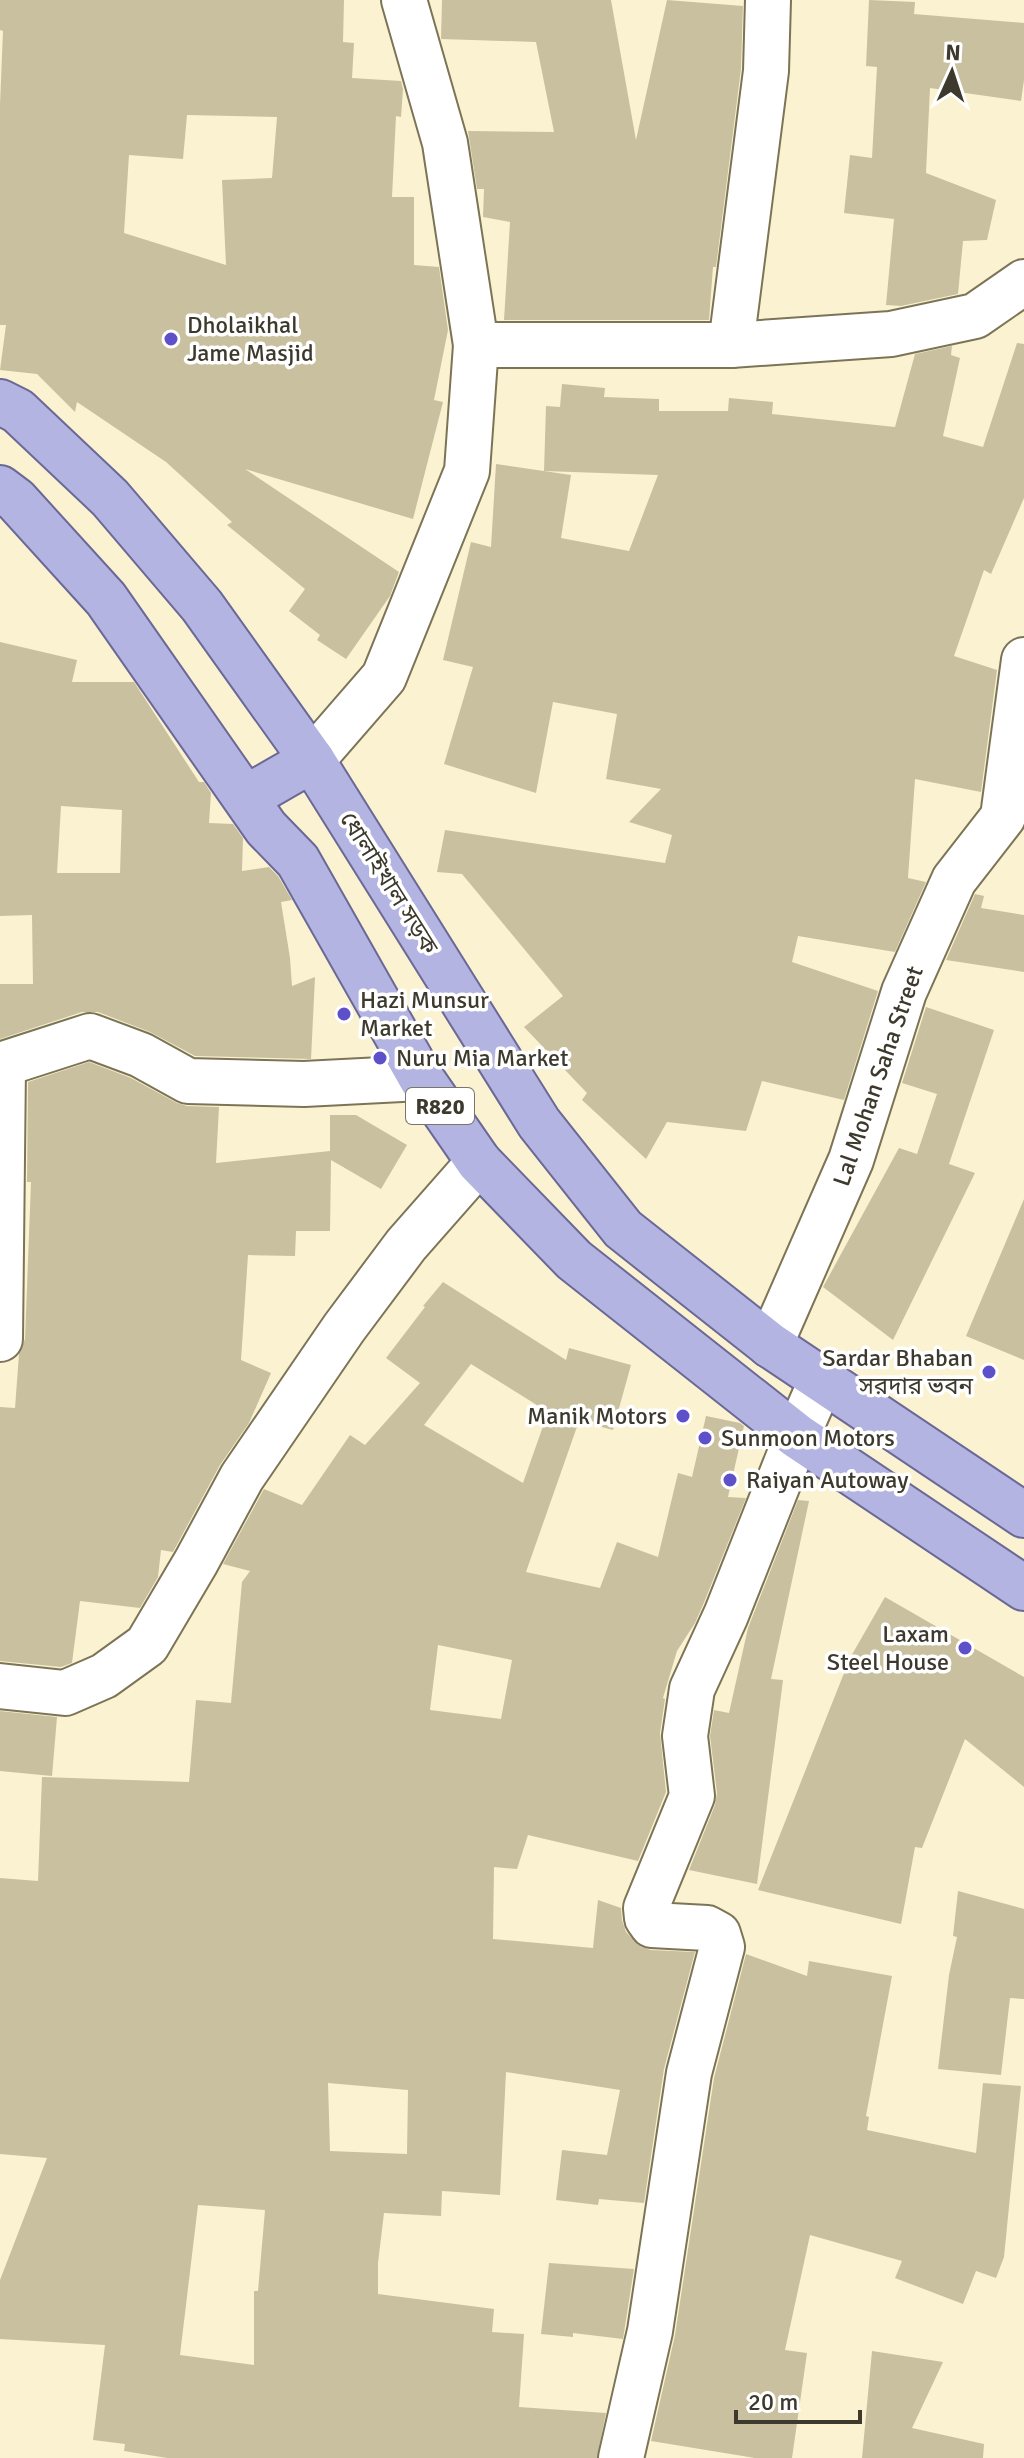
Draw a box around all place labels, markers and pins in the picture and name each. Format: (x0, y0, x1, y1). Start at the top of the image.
place label: Dholaikhal Jame Masjid (187, 310, 314, 368)
marker: Dholaikhal Jame Masjid (162, 330, 180, 348)
place label: Hazi Munsur Market (360, 985, 489, 1043)
marker: Hazi Munsur Market (335, 1005, 353, 1023)
place label: Nuru Mia Market (396, 1043, 568, 1073)
marker: Nuru Mia Market (371, 1049, 389, 1067)
place label: Sardar Bhaban সরদার ভবন (822, 1343, 974, 1401)
marker: Sardar Bhaban সরদার ভবন (980, 1363, 998, 1381)
place label: Manik Motors (527, 1401, 667, 1431)
marker: Manik Motors (674, 1407, 692, 1425)
place label: Sunmoon Motors (721, 1423, 895, 1453)
marker: Sunmoon Motors (696, 1429, 714, 1447)
place label: Raiyan Autoway (746, 1465, 908, 1495)
marker: Raiyan Autoway (721, 1471, 739, 1489)
place label: Laxam Steel House (827, 1619, 949, 1677)
marker: Laxam Steel House (956, 1639, 974, 1657)

